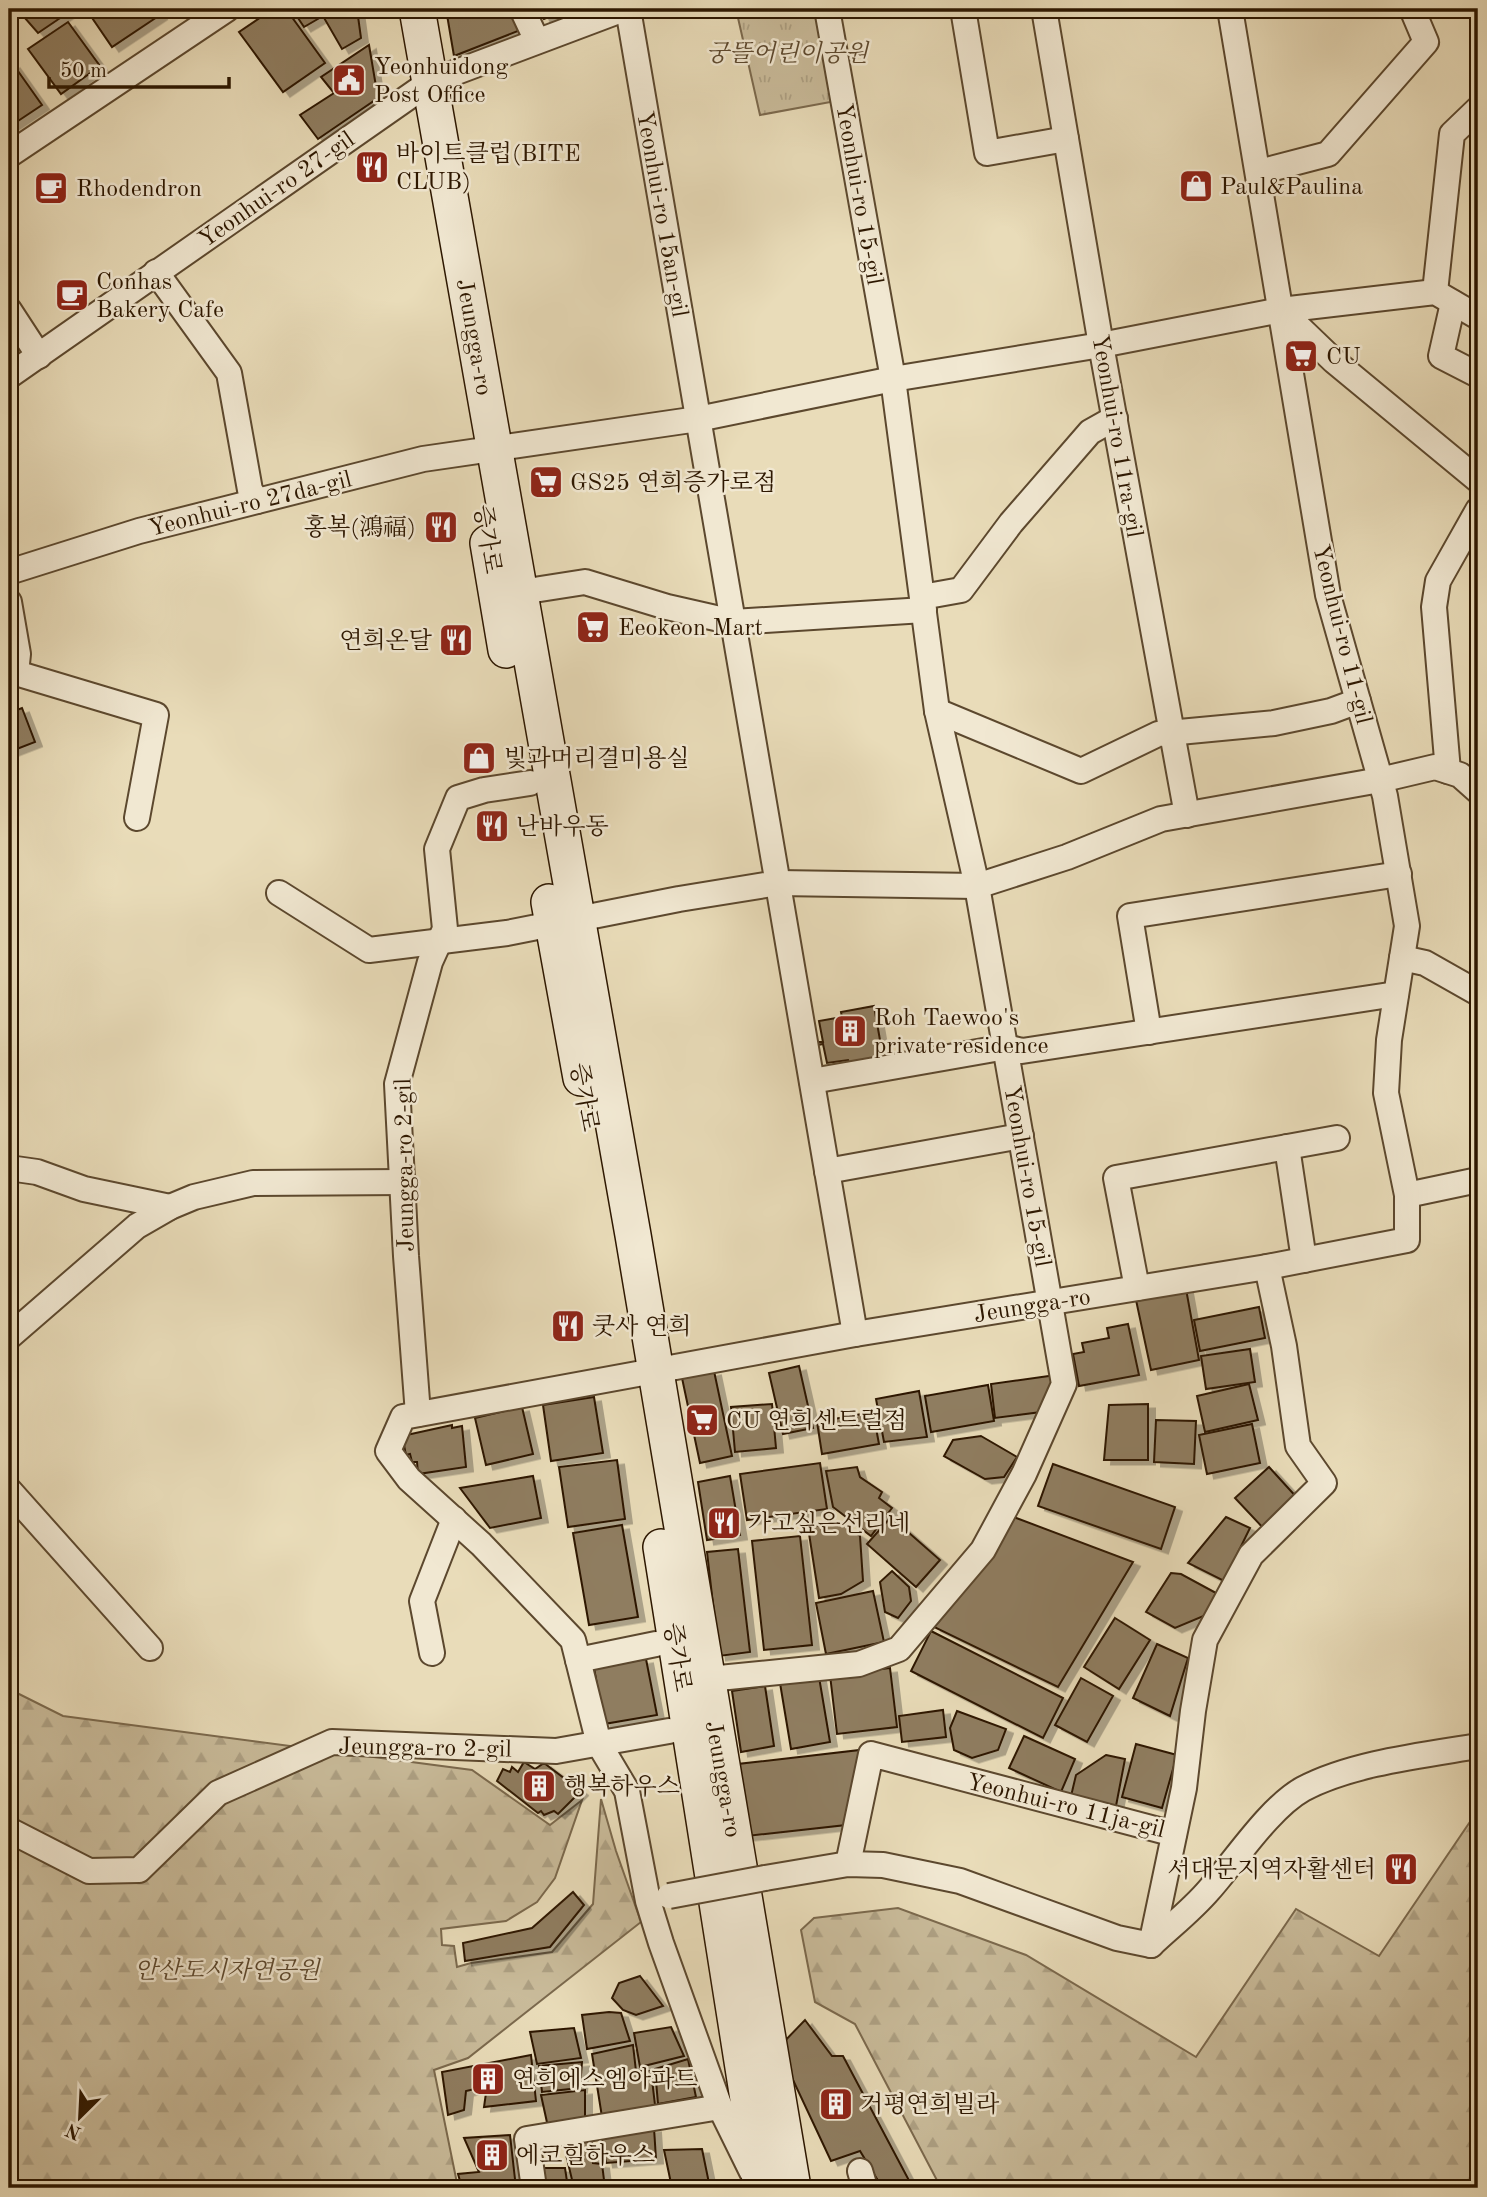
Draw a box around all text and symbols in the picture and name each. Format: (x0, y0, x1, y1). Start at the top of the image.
park label: 궁뜰어린이공원 (706, 40, 870, 67)
scale bar (49, 46, 229, 90)
place label: Yeonhuidong Post Office (374, 56, 508, 108)
text: 50 m (60, 61, 107, 82)
public building icon: Yeonhuidong Post Office (330, 61, 368, 99)
street label: Yeonhui-ro 15-gil (830, 102, 886, 287)
street label: Yeonhui-ro 15an-gil (631, 109, 691, 319)
street label: Yeonhui-ro 27-gil (195, 128, 359, 253)
place label: 바이트클럽(BITE CLUB) (396, 141, 581, 195)
restaurant icon: 바이트클럽(BITE CLUB) (353, 148, 391, 186)
shop icon: Paul&Paulina (1177, 167, 1215, 205)
cafe icon: Rhodendron (32, 169, 70, 207)
place label: Paul&Paulina (1220, 176, 1363, 200)
place label: Rhodendron (76, 178, 202, 202)
place label: Conhas Bakery Cafe (96, 271, 224, 323)
cafe icon: Conhas Bakery Cafe (53, 276, 91, 314)
street label: Jeungga-ro (451, 277, 495, 398)
street label: Yeonhui-ro 11ra-gil (1086, 333, 1146, 540)
supermarket icon: CU (1282, 337, 1320, 375)
place label: CU (1326, 346, 1361, 370)
supermarket icon: GS25 연희증가로점 (527, 463, 565, 501)
street label: Yeonhui-ro 27da-gil (146, 468, 354, 542)
place label: GS25 연희증가로점 (570, 470, 776, 496)
street label: 증가로 (469, 503, 505, 576)
restaurant icon: 홍복(鴻福) (422, 508, 460, 546)
place label: 홍복(鴻福) (304, 513, 416, 541)
street label: Yeonhui-ro 11-gil (1307, 542, 1375, 727)
supermarket icon: Eeokeon Mart (574, 608, 612, 646)
place label: Eeokeon Mart (618, 617, 763, 641)
restaurant icon: 연희온달 (437, 621, 475, 659)
place label: 연희온달 (339, 628, 433, 654)
shop icon: 빛과머리결미용실 (460, 739, 498, 777)
place label: 빛과머리결미용실 (504, 746, 689, 772)
restaurant icon: 난바우동 (473, 807, 511, 845)
place label: 난바우동 (516, 814, 609, 840)
place label: Roh Taewoo's private residence (874, 1007, 1049, 1059)
building icon: Roh Taewoo's private residence (831, 1012, 869, 1050)
street label: 증가로 (565, 1061, 603, 1134)
street label: Jeungga-ro 2-gil (392, 1078, 420, 1252)
street label: Yeonhui-ro 15-gil (998, 1084, 1054, 1269)
street label: Jeungga-ro (972, 1286, 1093, 1328)
restaurant icon: 쿳사 연희 (549, 1307, 587, 1345)
place label: 쿳사 연희 (592, 1314, 691, 1340)
supermarket icon: CU 연희센트럴점 (683, 1401, 721, 1439)
place label: CU 연희센트럴점 (726, 1408, 907, 1434)
restaurant icon: 가고싶은선리네 (705, 1504, 743, 1542)
place label: 가고싶은선리네 (748, 1511, 910, 1537)
street label: 증가로 (659, 1621, 695, 1694)
street label: Jeungga-ro (700, 1719, 744, 1840)
street label: Jeungga-ro 2-gil (338, 1735, 512, 1763)
building icon: 행복하우스 (520, 1767, 558, 1805)
street label: Yeonhui-ro 11ja-gil (964, 1771, 1167, 1843)
place label: 행복하우스 (564, 1772, 680, 1800)
restaurant icon: 서대문지역자활센터 (1382, 1850, 1420, 1888)
place label: 서대문지역자활센터 (1167, 1856, 1376, 1883)
park label: 안산도시자연공원 (134, 1957, 322, 1984)
building icon: 연희에스엠아파트 (469, 2060, 507, 2098)
place label: 연희에스엠아파트 (512, 2067, 697, 2093)
north arrow (46, 2082, 116, 2152)
building icon: 거평연희빌라 (817, 2085, 855, 2123)
place label: 거평연희빌라 (860, 2092, 1000, 2118)
text: N (63, 2118, 85, 2142)
building icon: 에코힐하우스 (473, 2136, 511, 2174)
place label: 에코힐하우스 (516, 2143, 655, 2169)

